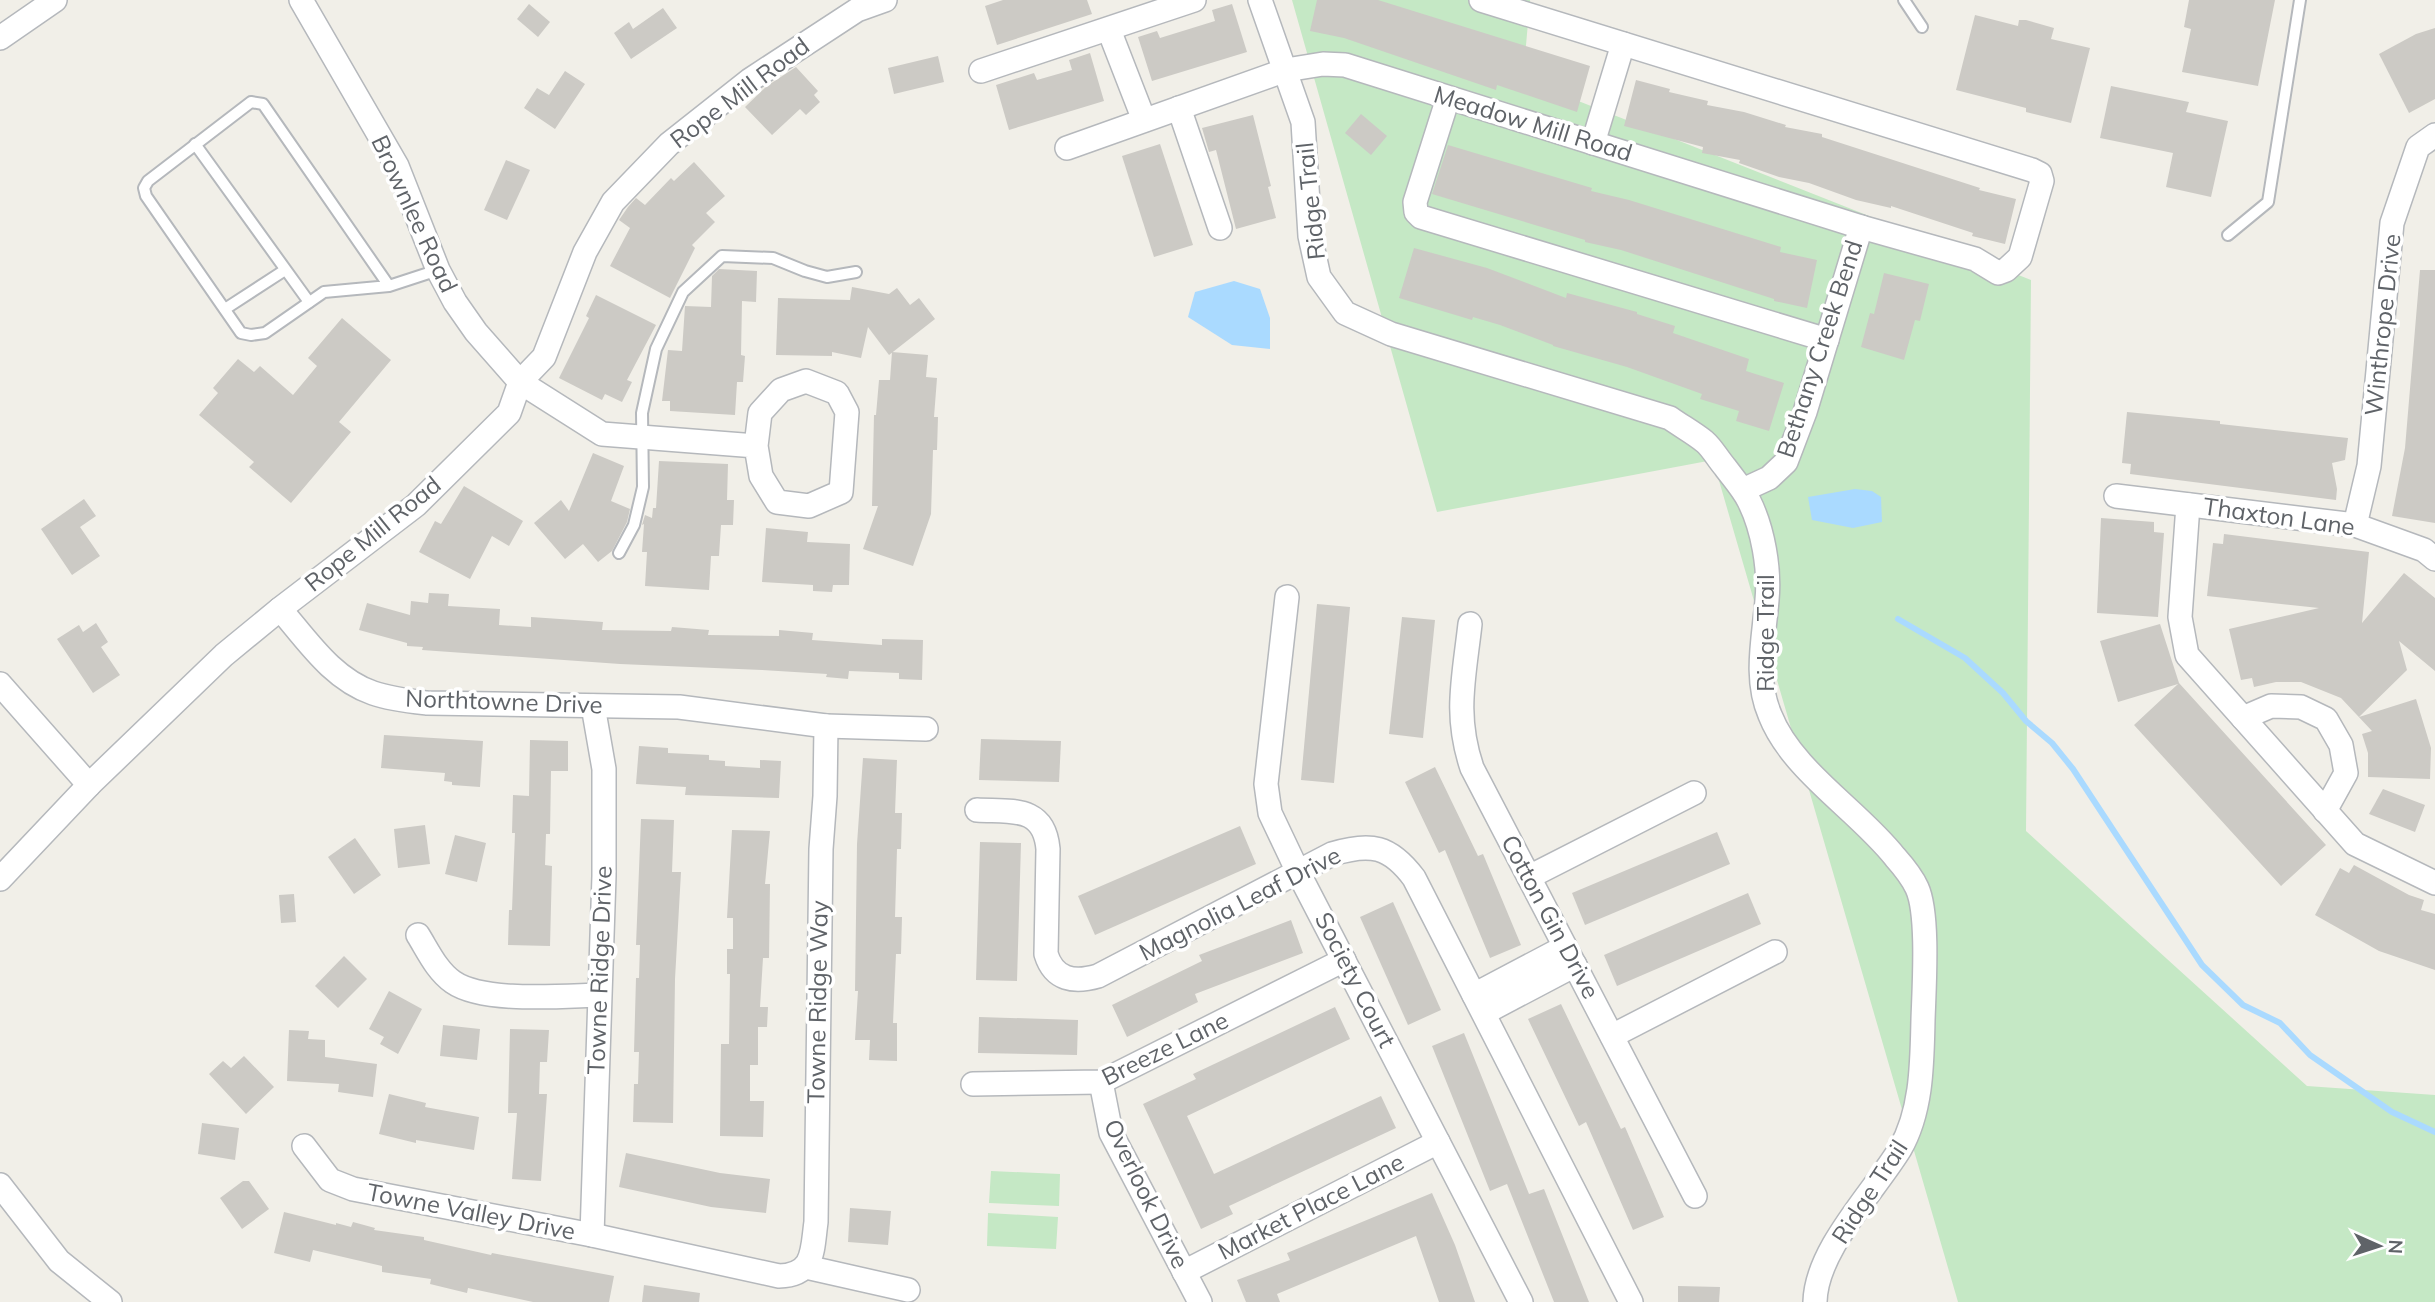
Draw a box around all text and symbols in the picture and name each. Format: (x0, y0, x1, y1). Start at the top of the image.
street label: Rope Mill Road (664, 30, 815, 154)
street label: Meadow Mill Road (1430, 79, 1636, 167)
street label: Brownlee Road (365, 130, 464, 297)
street label: Ridge Trail (1289, 141, 1331, 261)
street label: Winthrope Drive (2358, 232, 2406, 417)
street label: Bethany Creek Bend (1770, 236, 1868, 461)
street label: Rope Mill Road (298, 469, 447, 597)
street label: Thaxton Lane (2201, 491, 2357, 541)
street label: Ridge Trail (1750, 574, 1780, 692)
street label: Northtowne Drive (405, 683, 603, 719)
street label: Cotton Gin Drive (1495, 830, 1607, 1004)
street label: Magnolia Leaf Drive (1134, 839, 1345, 967)
street label: Towne Ridge Drive (580, 865, 618, 1075)
street label: Towne Ridge Way (800, 900, 834, 1104)
street label: Society Court (1309, 907, 1403, 1052)
street label: Breeze Lane (1096, 1005, 1233, 1092)
street label: Overlook Drive (1098, 1114, 1196, 1273)
street label: Ridge Trail (1825, 1134, 1914, 1249)
street label: Market Place Lane (1213, 1146, 1409, 1266)
street label: Towne Valley Drive (365, 1176, 578, 1246)
north arrow (2344, 1211, 2414, 1281)
text: N (2384, 1239, 2408, 1255)

